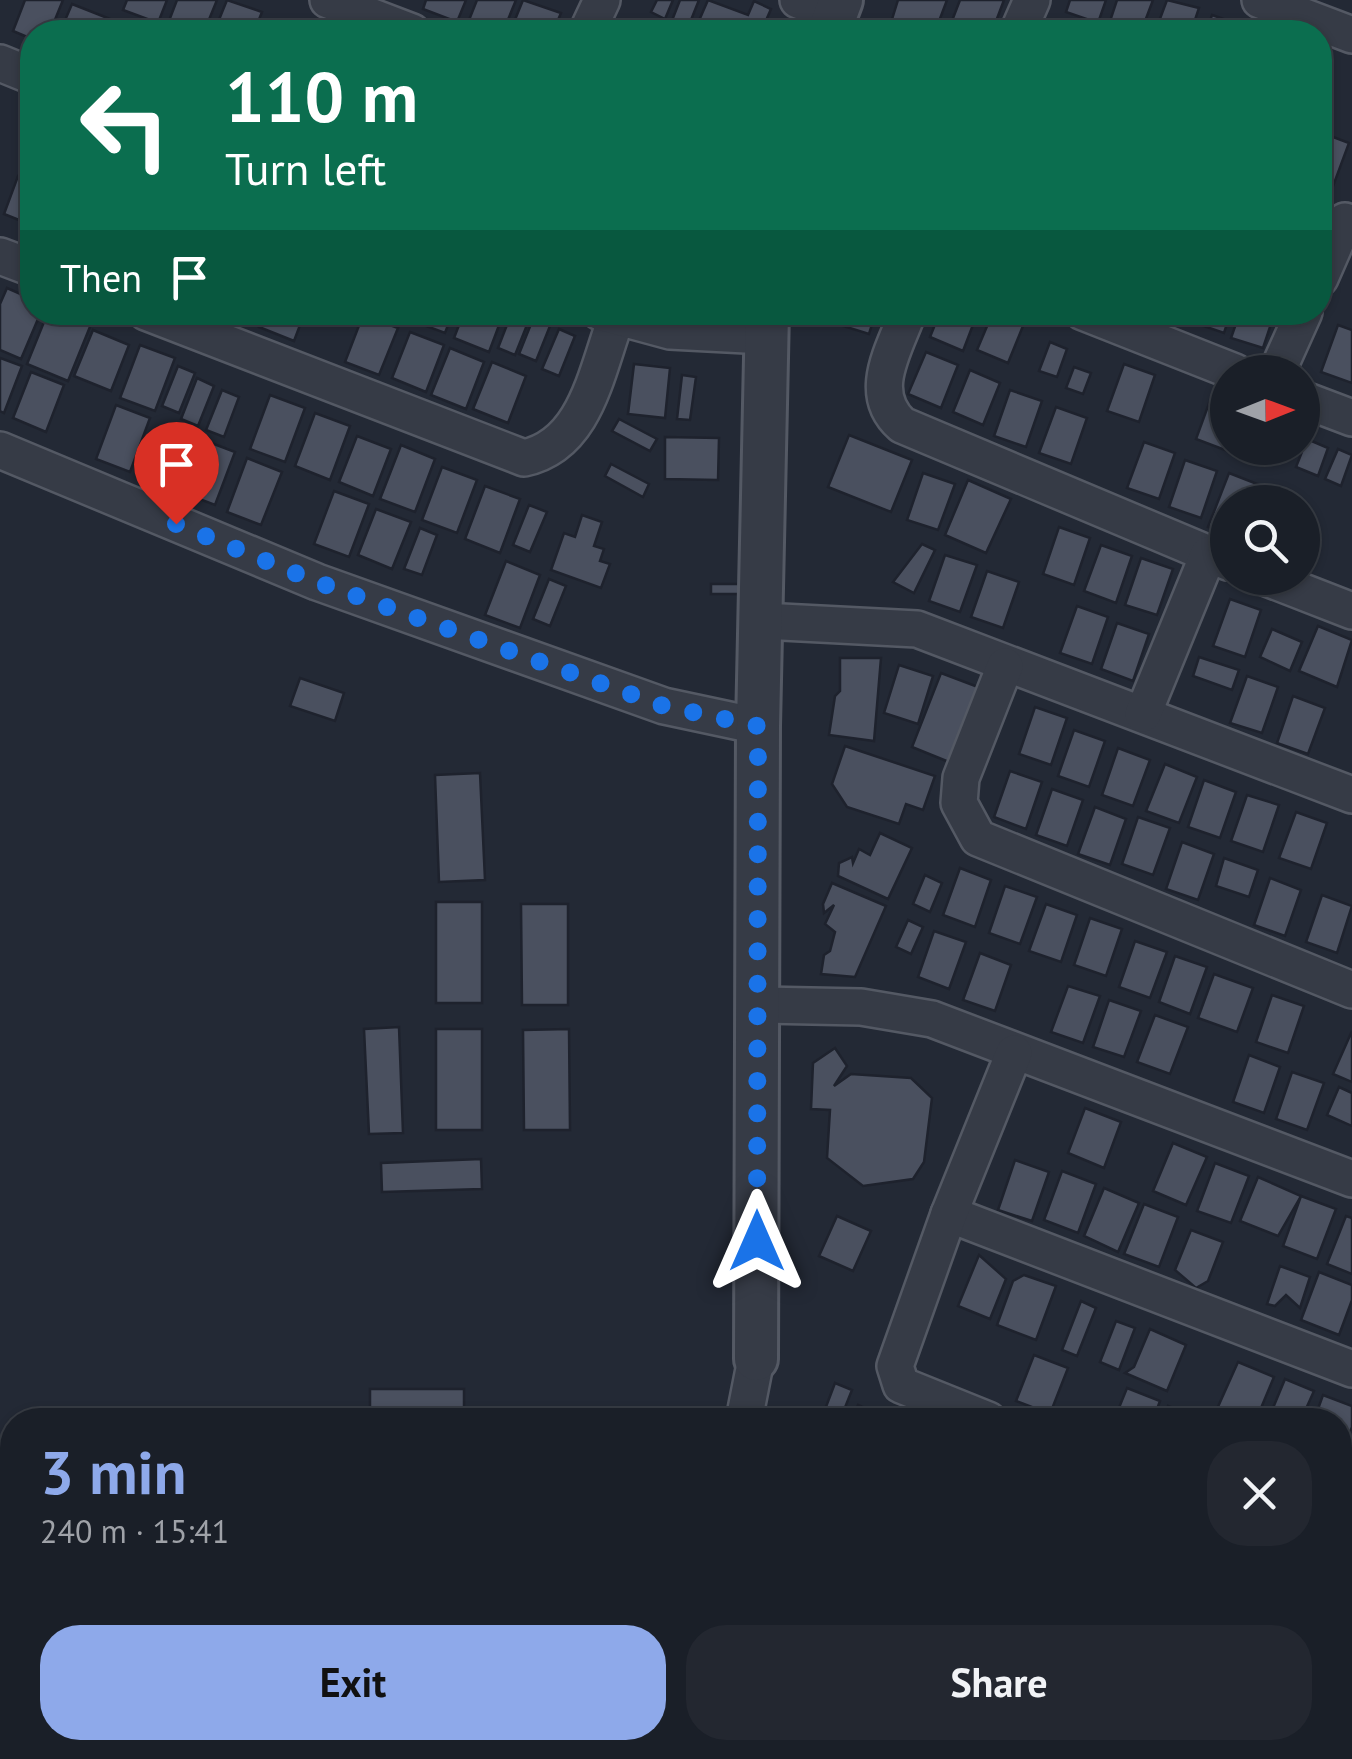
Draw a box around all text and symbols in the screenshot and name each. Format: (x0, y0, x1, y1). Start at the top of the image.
text: 110 m (225, 51, 418, 141)
icon: left (60, 60, 190, 190)
text: Turn left (225, 139, 386, 197)
icon: arrive (162, 250, 217, 305)
text: Then (60, 253, 142, 302)
north arrow (1210, 355, 1320, 465)
map controls (1210, 355, 1320, 595)
pin (134, 422, 219, 525)
icon: arrive (149, 437, 204, 492)
button: search (1210, 485, 1320, 595)
position arrow (705, 1189, 809, 1293)
text: 3 min (40, 1433, 186, 1511)
button: close (1207, 1441, 1312, 1546)
text: 240 m · 15:41 (40, 1510, 229, 1552)
button: Exit (40, 1625, 666, 1740)
button: Share (686, 1625, 1312, 1740)

